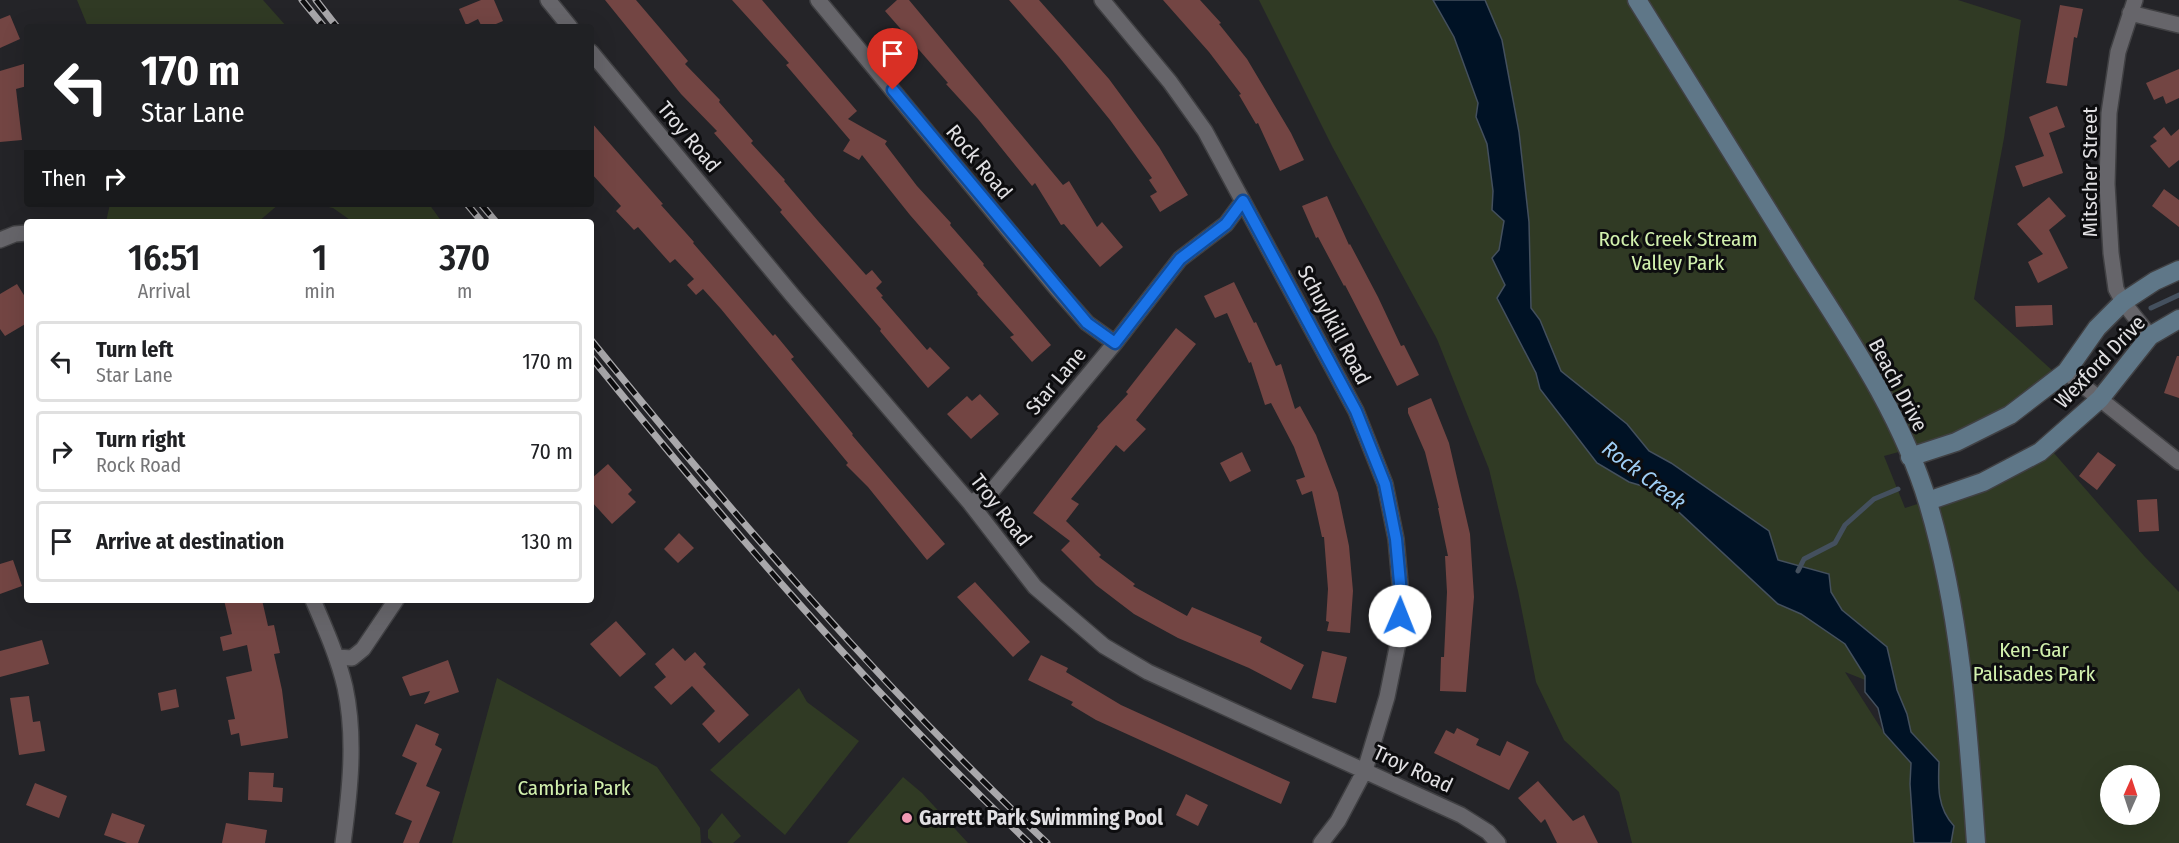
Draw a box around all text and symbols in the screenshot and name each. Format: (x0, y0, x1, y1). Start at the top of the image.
pin (867, 28, 918, 90)
icon: arrive (876, 37, 909, 70)
text: 170 m (141, 46, 240, 96)
icon: left (42, 48, 120, 126)
street label: Troy Road (652, 96, 726, 178)
text: Star Lane (141, 97, 245, 129)
street label: Mitscher Street (2077, 107, 2103, 237)
street label: Rock Road (940, 119, 1018, 205)
icon: right (98, 162, 131, 195)
text: Then (42, 165, 86, 192)
park label: Rock Creek Stream Valley Park (1598, 226, 1758, 276)
text: 16:51 (128, 236, 200, 280)
text: 1 (312, 236, 327, 280)
text: 370 (439, 236, 490, 280)
street label: Schuylkill Road (1292, 261, 1376, 389)
text: Arrival (138, 279, 191, 303)
text: min (304, 279, 335, 303)
text: m (457, 279, 472, 303)
street label: Wexford Drive (2049, 310, 2151, 414)
street label: Beach Drive (1863, 334, 1933, 436)
text: Turn left (96, 336, 174, 363)
street label: Star Lane (1020, 342, 1092, 420)
icon: left (45, 345, 78, 378)
text: 170 m (522, 348, 573, 375)
text: Star Lane (96, 363, 173, 387)
text: Turn right (96, 426, 185, 453)
icon: right (45, 435, 78, 468)
water label: Rock Creek (1597, 435, 1691, 515)
text: 70 m (531, 438, 573, 465)
text: Rock Road (96, 453, 181, 477)
street label: Troy Road (965, 469, 1037, 551)
icon: arrive (45, 525, 78, 558)
text: Arrive at destination (96, 528, 284, 555)
text: 130 m (521, 528, 573, 555)
position arrow (1368, 584, 1432, 648)
park label: Ken-Gar Palisades Park (1973, 637, 2096, 687)
street label: Troy Road (1369, 739, 1457, 799)
north arrow (2100, 765, 2160, 825)
map controls (2100, 765, 2160, 825)
park label: Cambria Park (517, 775, 631, 801)
place label: Garrett Park Swimming Pool (919, 805, 1163, 831)
marker: Garrett Park Swimming Pool (900, 811, 914, 825)

